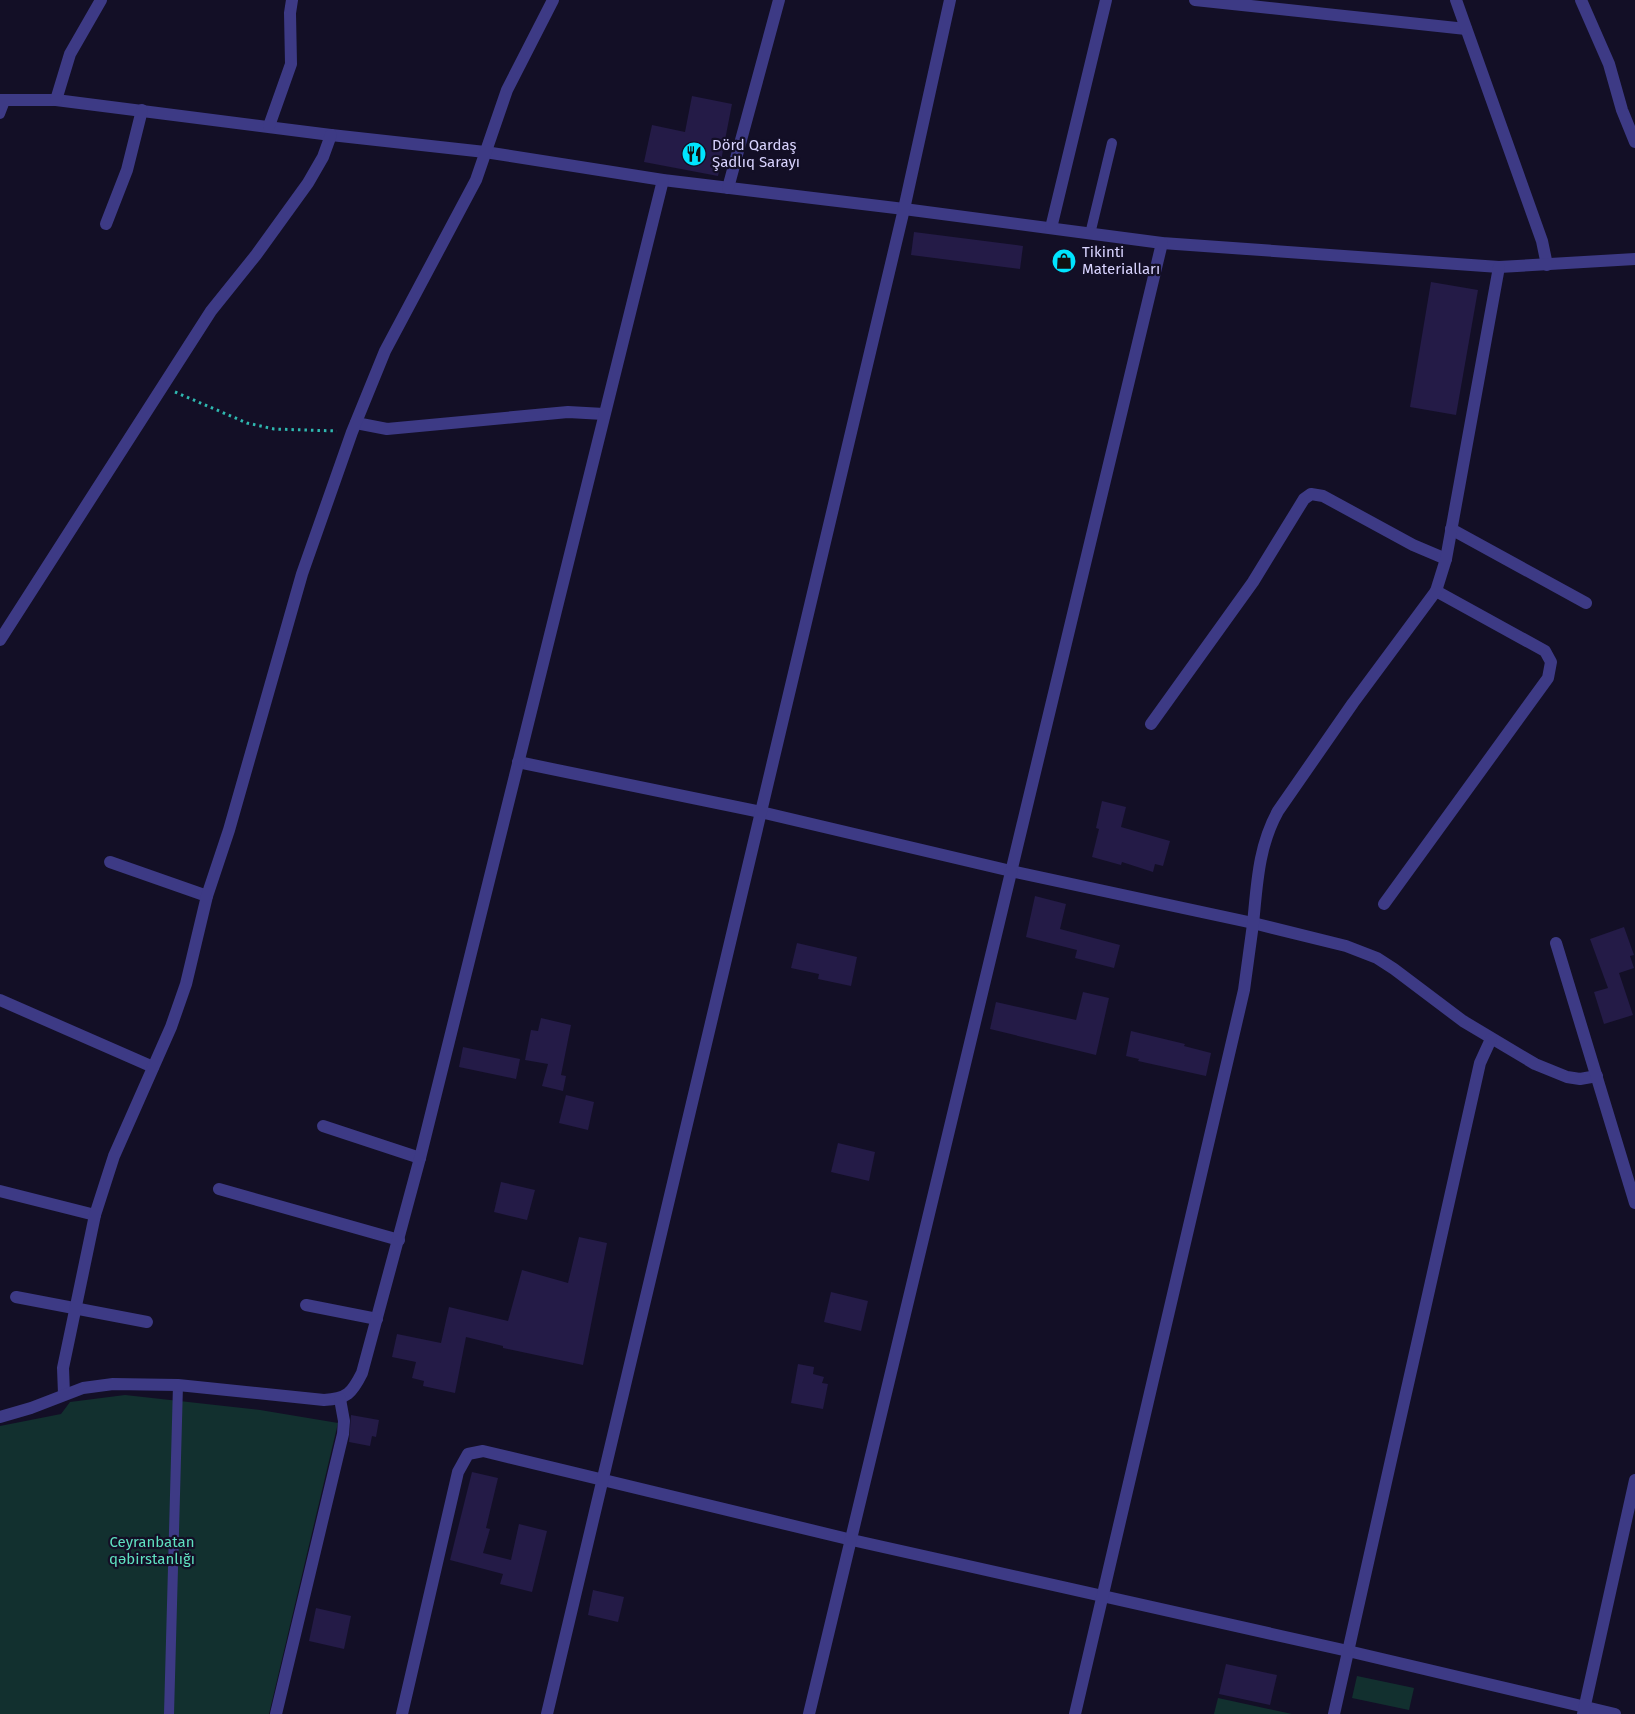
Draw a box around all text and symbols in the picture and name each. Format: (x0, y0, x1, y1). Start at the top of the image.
place label: Dörd Qardaş Şadlıq Sarayı (712, 136, 800, 171)
restaurant icon: Dörd Qardaş Şadlıq Sarayı (681, 141, 707, 167)
place label: Tikinti Materialları (1082, 243, 1160, 278)
shop icon: Tikinti Materialları (1051, 248, 1077, 274)
park label: Ceyranbatan qəbirstanlığı (109, 1533, 195, 1568)

